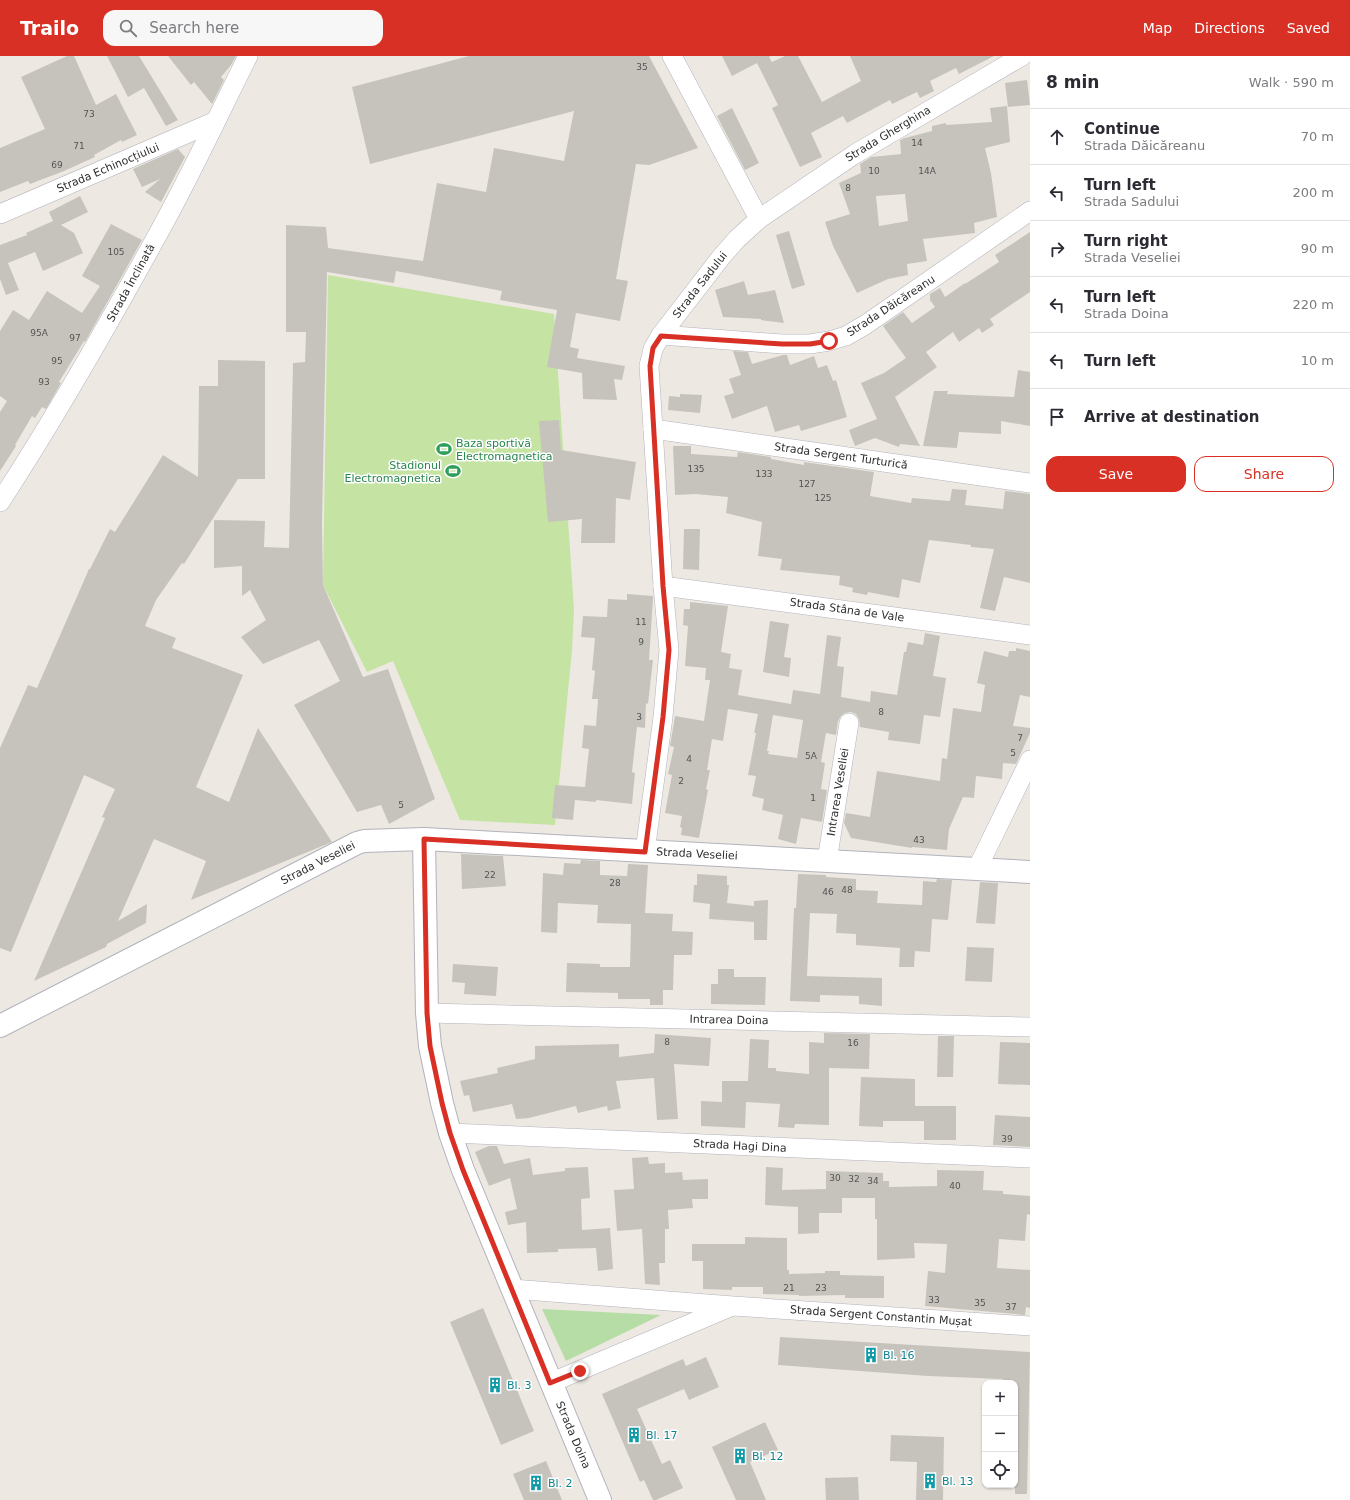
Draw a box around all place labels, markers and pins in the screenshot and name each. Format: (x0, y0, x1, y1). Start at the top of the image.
place label: Baza sportivă Electromagnetica (456, 437, 552, 463)
sports icon: Baza sportivă Electromagnetica (435, 440, 453, 458)
place label: Stadionul Electromagnetica (345, 459, 441, 485)
sports icon: Stadionul Electromagnetica (444, 462, 462, 480)
building icon: Bl. 16 (862, 1346, 880, 1364)
place label: Bl. 16 (883, 1349, 915, 1362)
building icon: Bl. 3 (486, 1376, 504, 1394)
place label: Bl. 3 (507, 1379, 532, 1392)
building icon: Bl. 17 (625, 1426, 643, 1444)
place label: Bl. 17 (646, 1429, 678, 1442)
building icon: Bl. 12 (731, 1447, 749, 1465)
place label: Bl. 12 (752, 1450, 784, 1463)
building icon: Bl. 13 (921, 1472, 939, 1490)
building icon: Bl. 2 (527, 1474, 545, 1492)
place label: Bl. 13 (942, 1475, 974, 1488)
place label: Bl. 2 (548, 1477, 573, 1490)

